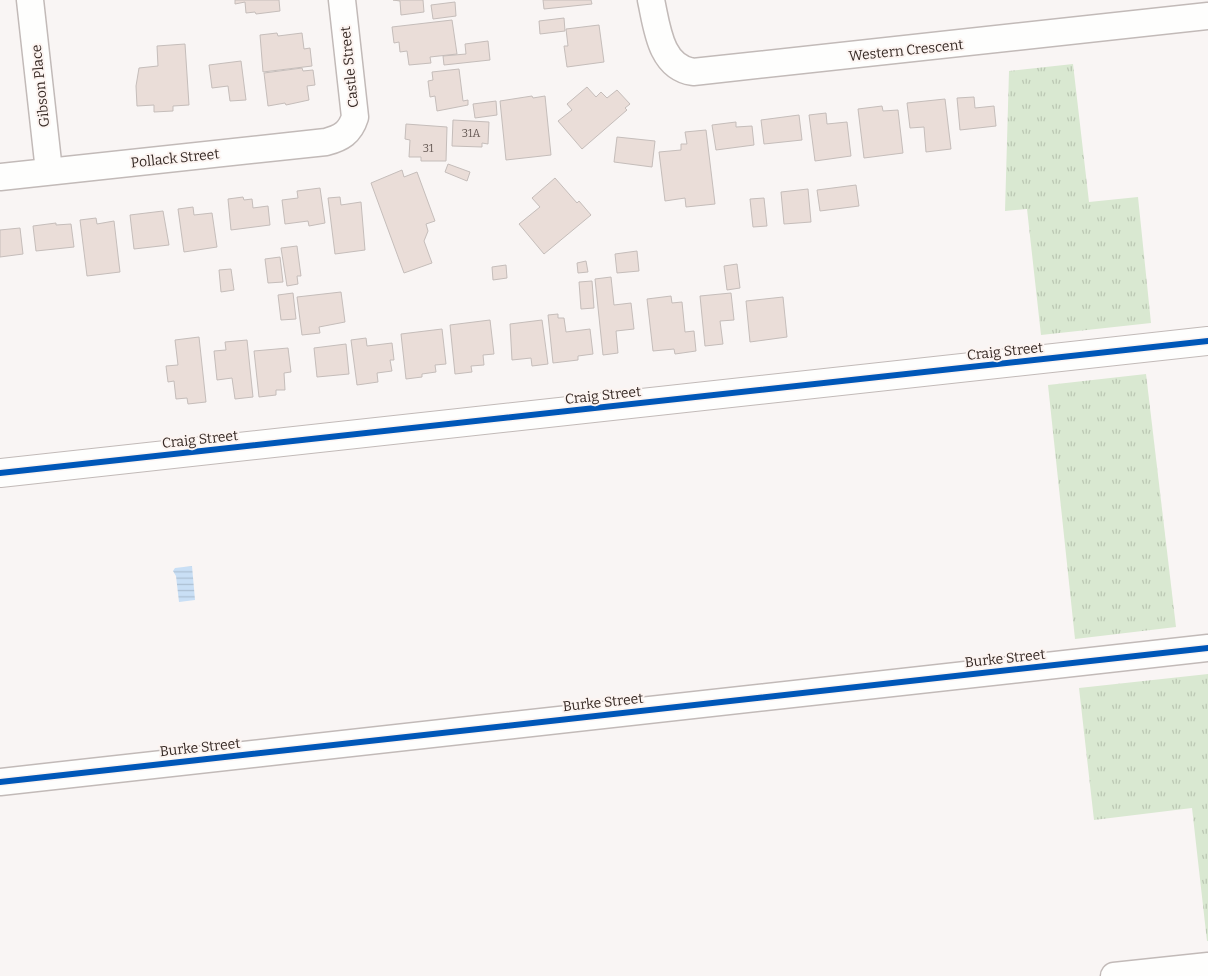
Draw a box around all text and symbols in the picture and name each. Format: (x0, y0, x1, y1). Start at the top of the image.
street label: Castle Street (337, 25, 362, 109)
street label: Western Crescent (848, 36, 964, 65)
street label: Gibson Place (28, 44, 53, 128)
house number: 31A (462, 127, 480, 140)
house number: 31 (423, 142, 434, 155)
street label: Pollack Street (130, 145, 220, 172)
street label: Craig Street (966, 339, 1044, 364)
street label: Craig Street (564, 383, 642, 408)
street label: Craig Street (161, 427, 239, 452)
street label: Burke Street (964, 646, 1046, 671)
street label: Burke Street (562, 690, 644, 715)
street label: Burke Street (159, 735, 241, 760)

